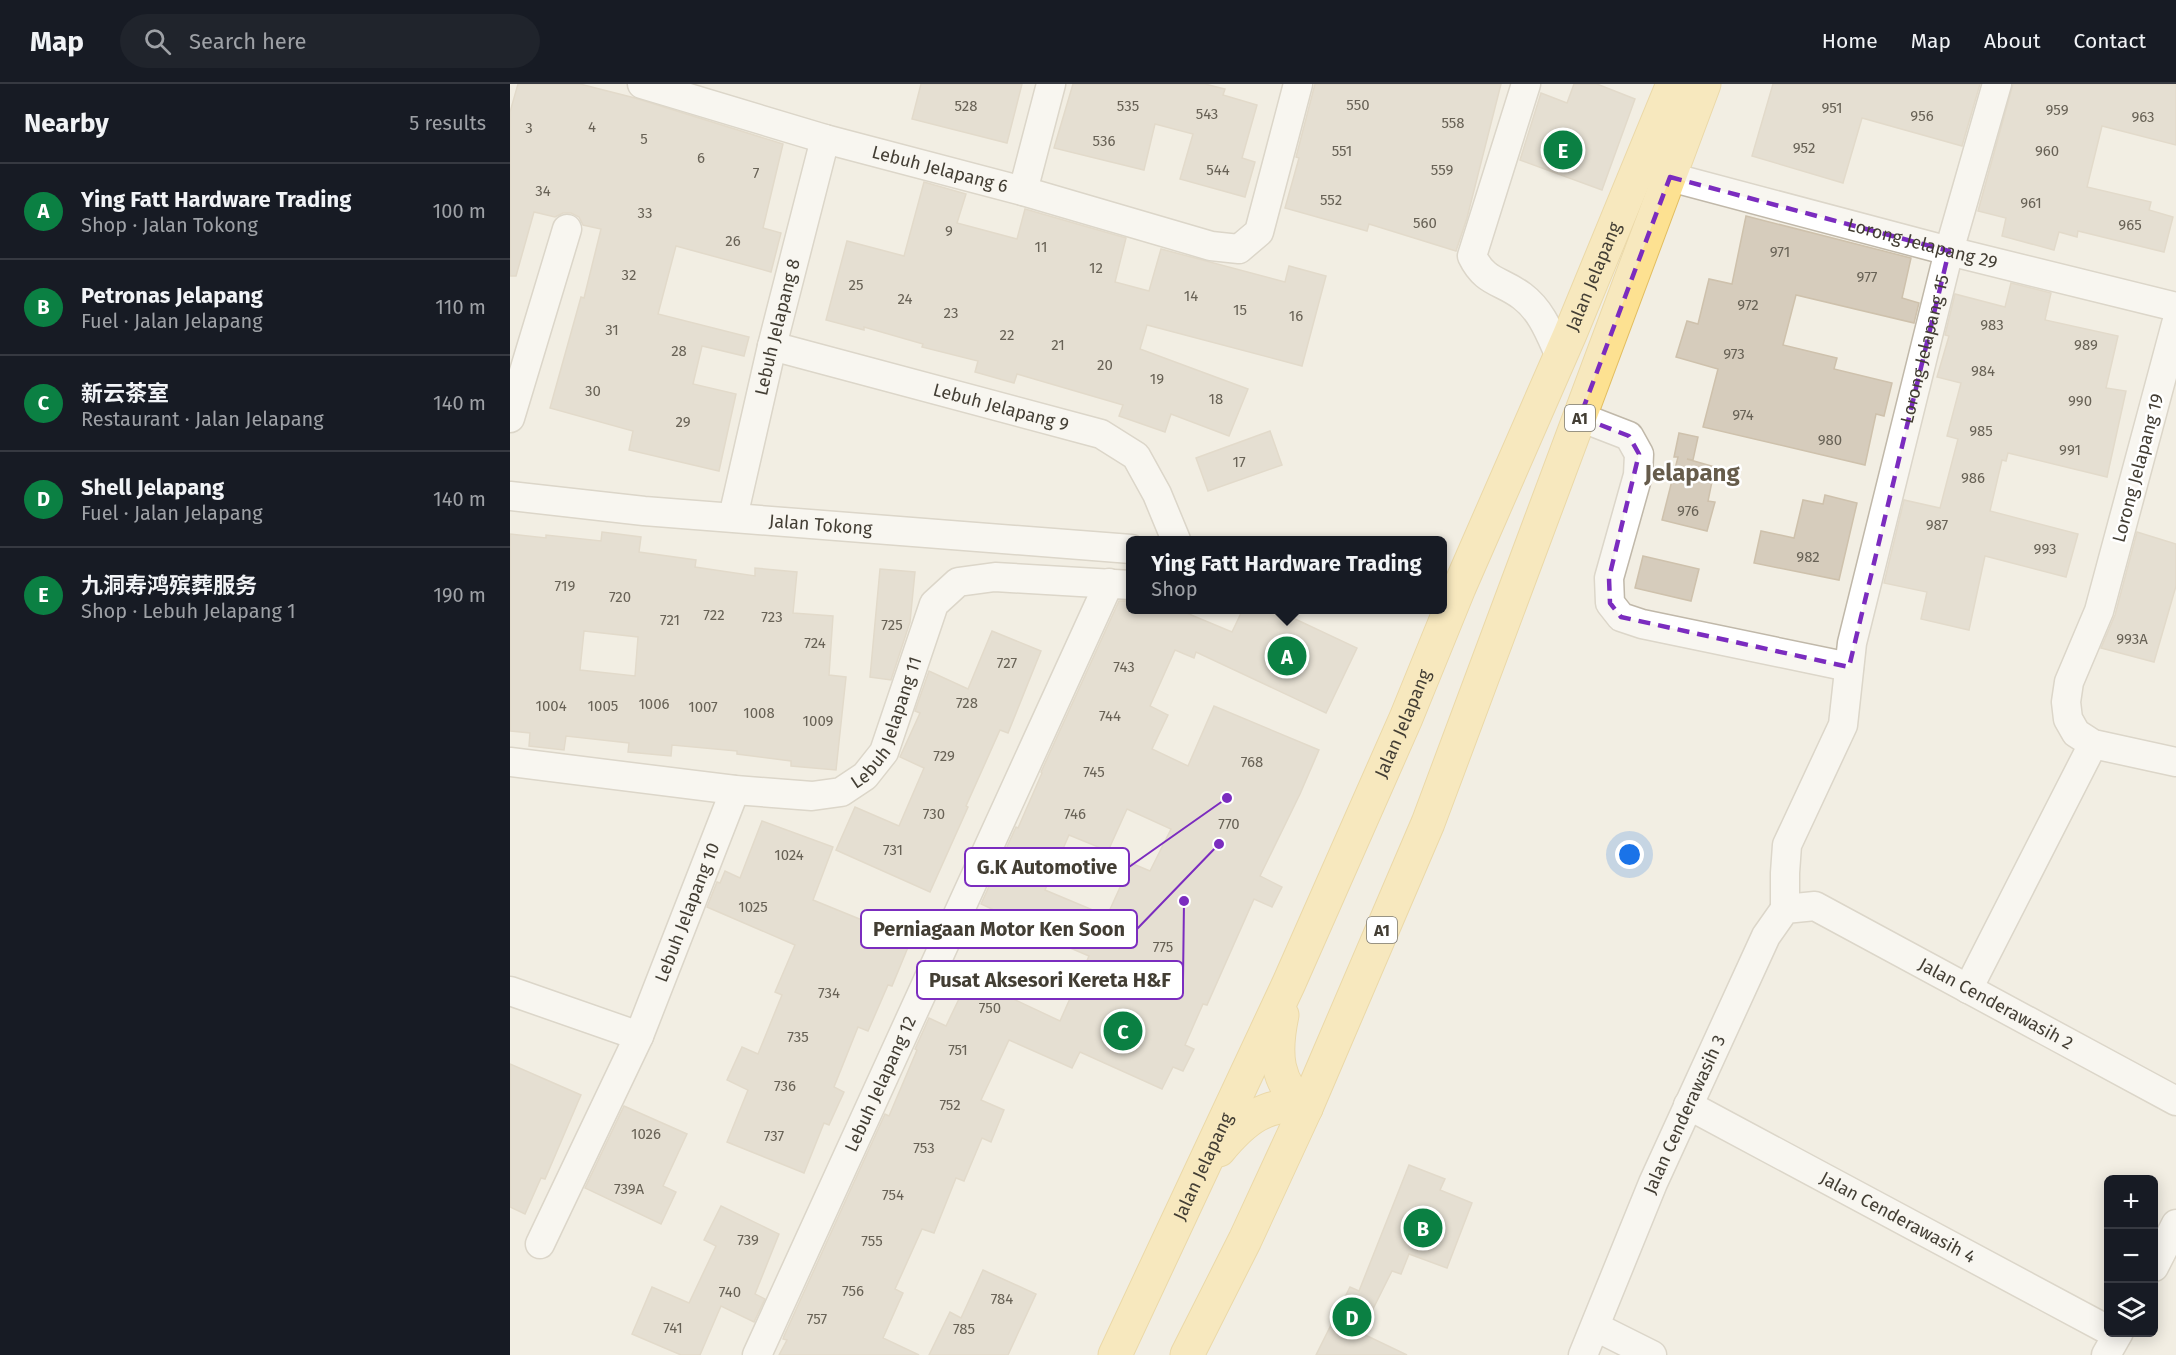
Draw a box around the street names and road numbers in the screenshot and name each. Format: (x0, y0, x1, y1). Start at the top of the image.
street label: Lebuh Jelapang 6 (870, 141, 1010, 198)
street label: Lorong Jelapang 29 (1845, 214, 2000, 274)
street label: Jalan Jelapang (1561, 218, 1626, 334)
street label: Lebuh Jelapang 8 (750, 256, 805, 398)
street label: Lorong Jelapang 15 (1896, 272, 1954, 426)
street label: Lebuh Jelapang 9 (931, 379, 1071, 436)
street label: Lorong Jelapang 19 (2108, 391, 2168, 545)
road number: A1 (1565, 405, 1595, 431)
street label: Jalan Tokong (768, 510, 874, 540)
street label: Lebuh Jelapang 11 (847, 654, 926, 793)
street label: Jalan Jelapang (1370, 665, 1436, 781)
street label: Lebuh Jelapang 10 (650, 839, 724, 985)
road number: A1 (1367, 917, 1397, 943)
street label: Jalan Cenderawasih 2 (1915, 953, 2077, 1054)
street label: Lebuh Jelapang 12 (840, 1012, 921, 1155)
street label: Jalan Cenderawasih 3 (1639, 1032, 1730, 1197)
street label: Jalan Jelapang (1169, 1109, 1238, 1224)
street label: Jalan Cenderawasih 4 (1816, 1167, 1980, 1268)

